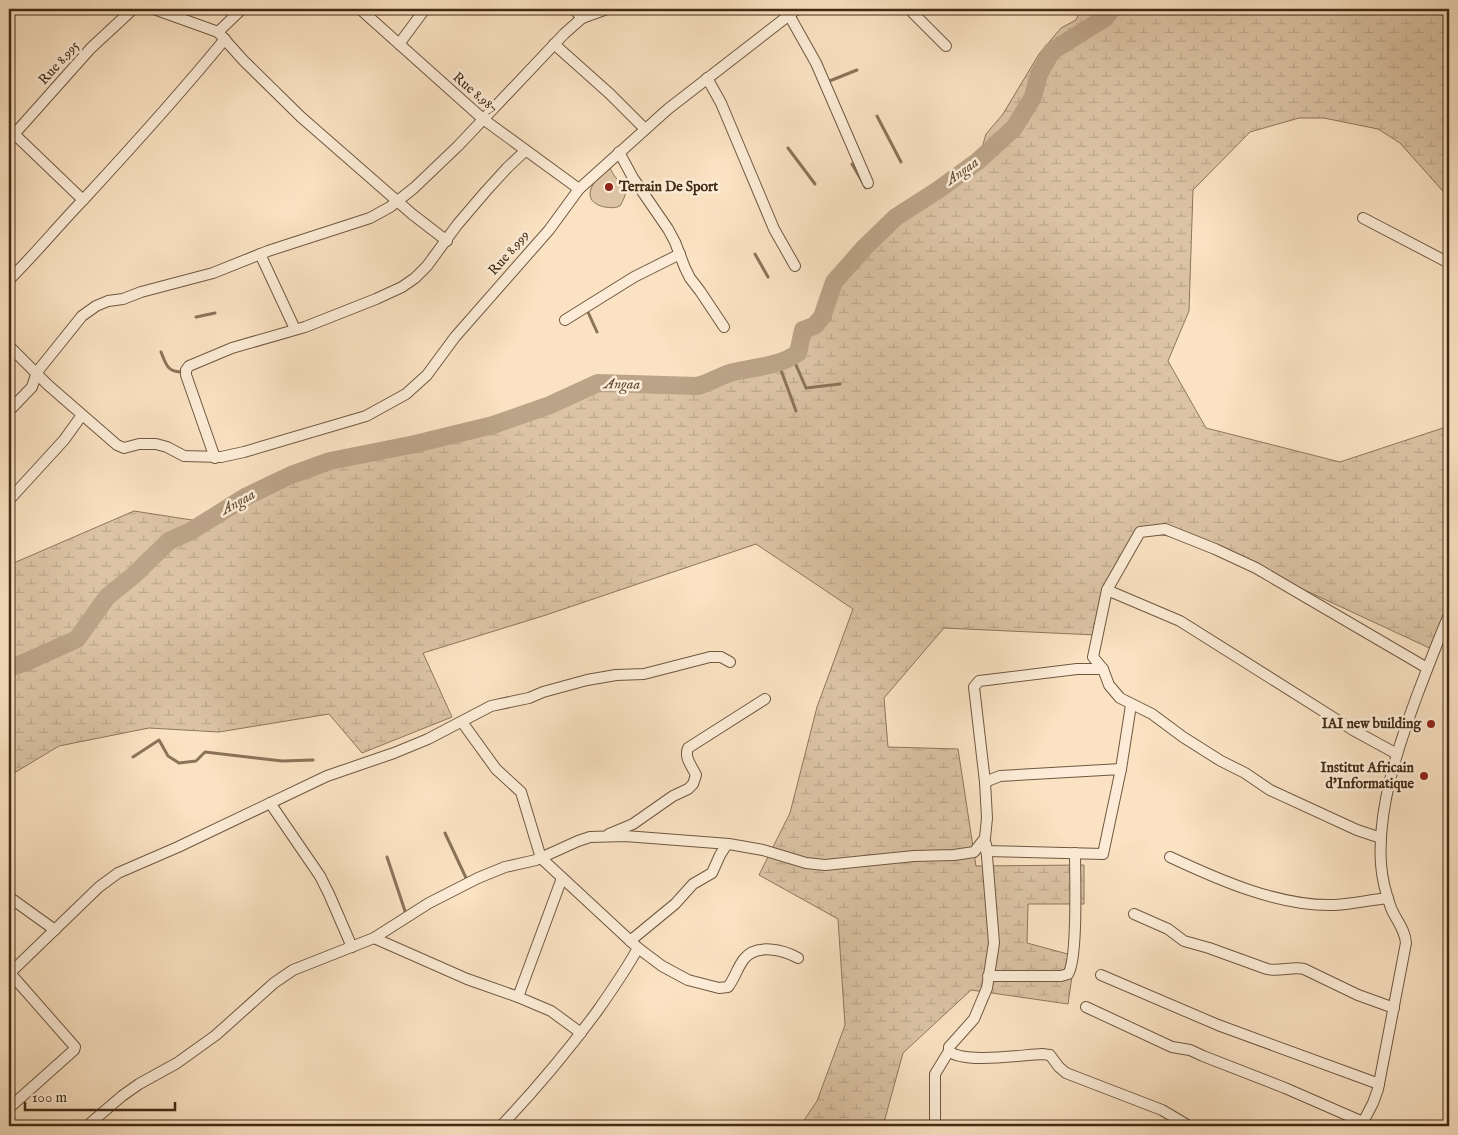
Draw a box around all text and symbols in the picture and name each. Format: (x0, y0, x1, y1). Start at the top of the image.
street label: Rue 8.995 (35, 37, 83, 89)
street label: Rue 8.987 (449, 69, 501, 117)
water label: Angaa (940, 153, 983, 191)
place label: Terrain De Sport (618, 178, 718, 196)
marker: Terrain De Sport (603, 181, 615, 193)
street label: Rue 8.999 (484, 227, 534, 279)
water label: Angaa (602, 374, 641, 395)
water label: Angaa (216, 485, 259, 521)
place label: IAI new building (1322, 715, 1422, 733)
marker: IAI new building (1425, 718, 1437, 730)
place label: Institut Africain d'Informatique (1321, 759, 1415, 793)
marker: Institut Africain d'Informatique (1418, 770, 1430, 782)
scale bar (25, 1080, 175, 1112)
text: 100 m (32, 1088, 68, 1107)

